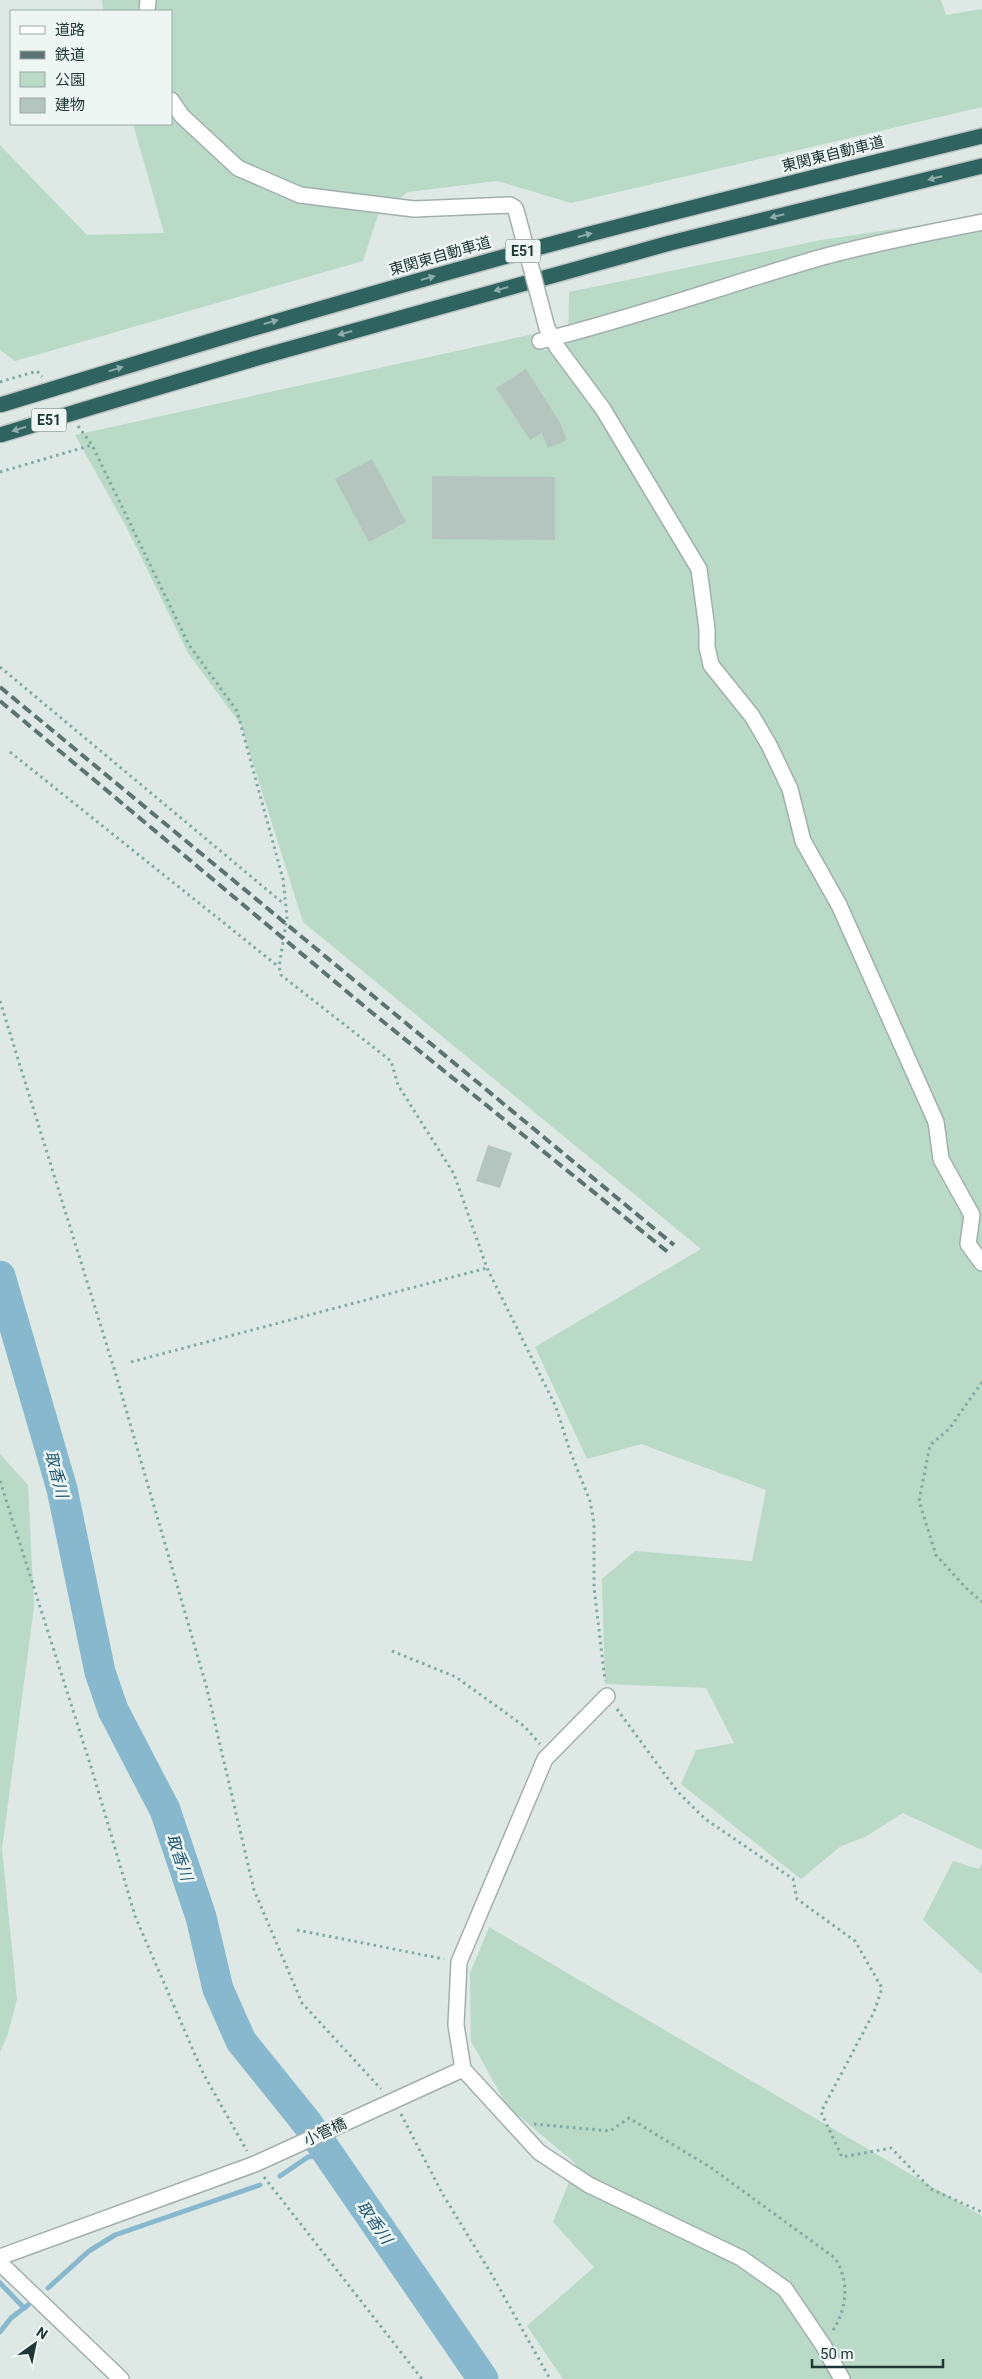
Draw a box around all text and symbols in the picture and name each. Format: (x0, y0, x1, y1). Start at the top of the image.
legend (10, 10, 172, 125)
text: 道路 (55, 21, 85, 39)
text: 鉄道 (55, 46, 85, 64)
text: 公園 (55, 71, 85, 89)
text: 建物 (55, 96, 85, 114)
street label: 東関東自動車道 (780, 133, 886, 175)
one-way arrow (927, 174, 942, 182)
one-way arrow (769, 212, 784, 220)
one-way arrow (577, 231, 592, 239)
street label: 東関東自動車道 (387, 233, 493, 279)
road number: E51 (506, 240, 540, 262)
one-way arrow (420, 274, 435, 282)
one-way arrow (494, 285, 509, 293)
one-way arrow (264, 318, 279, 326)
one-way arrow (337, 329, 352, 337)
one-way arrow (109, 365, 124, 373)
road number: E51 (32, 408, 66, 432)
one-way arrow (11, 426, 26, 434)
water label: 取香川 (41, 1448, 72, 1502)
water label: 取香川 (163, 1831, 197, 1885)
street label: 小管橋 (301, 2114, 349, 2150)
water label: 取香川 (353, 2197, 397, 2249)
north arrow (10, 2319, 60, 2369)
text: N (34, 2324, 51, 2343)
scale bar (812, 2336, 943, 2368)
text: 50 m (820, 2345, 854, 2363)

